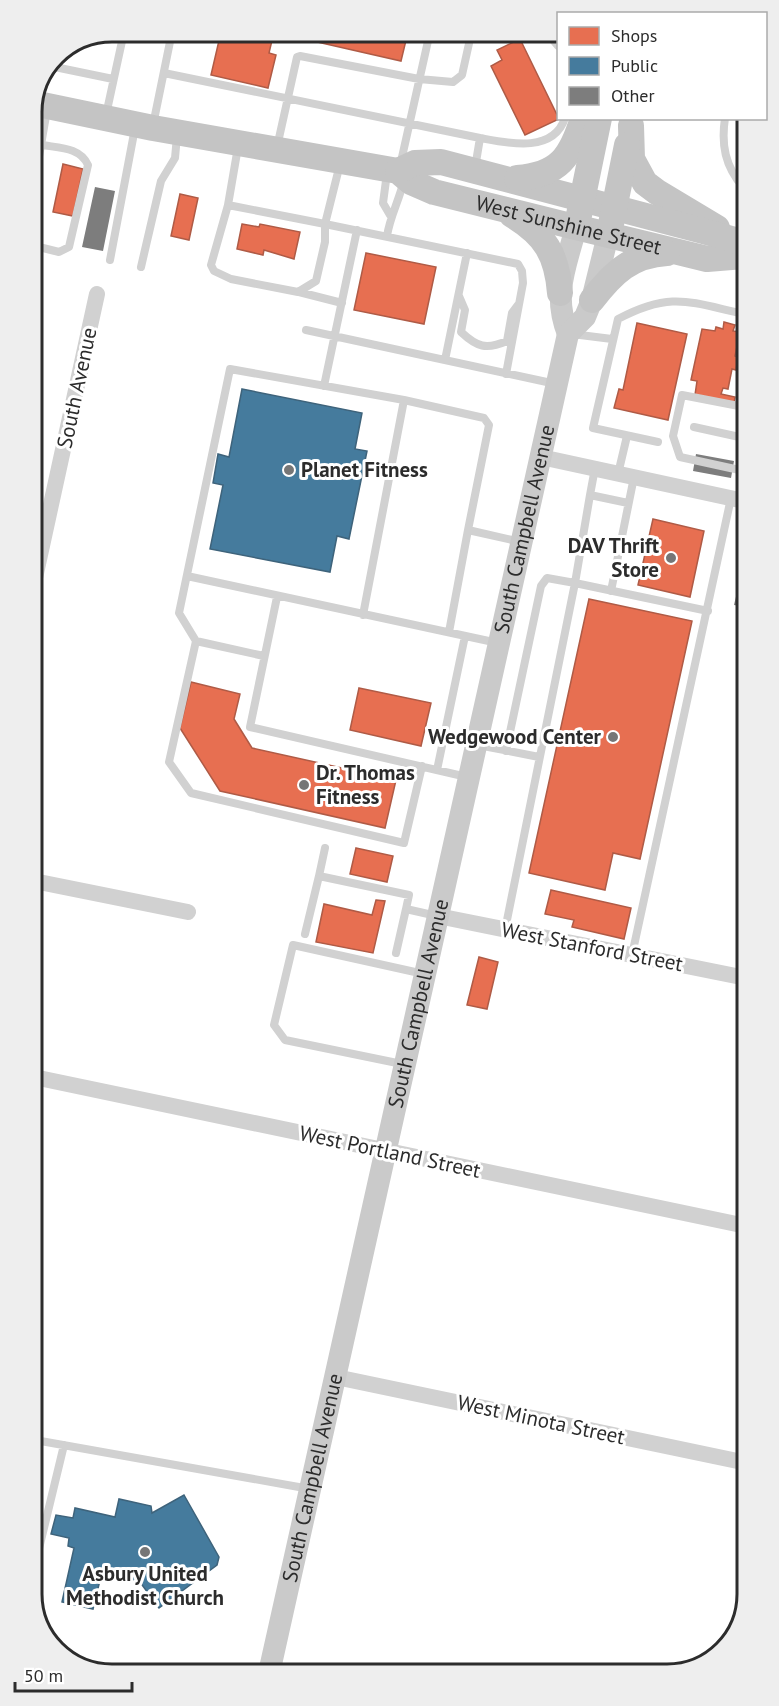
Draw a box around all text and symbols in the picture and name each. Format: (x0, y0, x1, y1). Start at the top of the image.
legend (557, 12, 767, 120)
text: Shops (611, 24, 657, 47)
text: Public (611, 54, 658, 77)
text: Other (611, 84, 655, 107)
street label: West Sunshine Street (473, 189, 664, 260)
street label: South Avenue (51, 325, 102, 451)
street label: South Campbell Avenue (488, 422, 560, 636)
place label: Planet Fitness (301, 456, 428, 483)
marker: Planet Fitness (282, 463, 296, 477)
place label: DAV Thrift Store (568, 532, 660, 583)
marker: DAV Thrift Store (664, 551, 678, 565)
place label: Wedgewood Center (428, 723, 602, 750)
marker: Wedgewood Center (606, 730, 620, 744)
place label: Dr. Thomas Fitness (316, 759, 415, 810)
marker: Dr. Thomas Fitness (297, 778, 311, 792)
street label: South Campbell Avenue (382, 896, 454, 1110)
street label: West Stanford Street (499, 916, 685, 977)
street label: West Portland Street (297, 1119, 483, 1184)
street label: South Campbell Avenue (276, 1371, 349, 1585)
street label: West Minota Street (455, 1389, 627, 1450)
marker: Asbury United Methodist Church (138, 1545, 152, 1559)
place label: Asbury United Methodist Church (66, 1560, 224, 1611)
scale bar (15, 1655, 132, 1693)
text: 50 m (24, 1664, 63, 1687)

